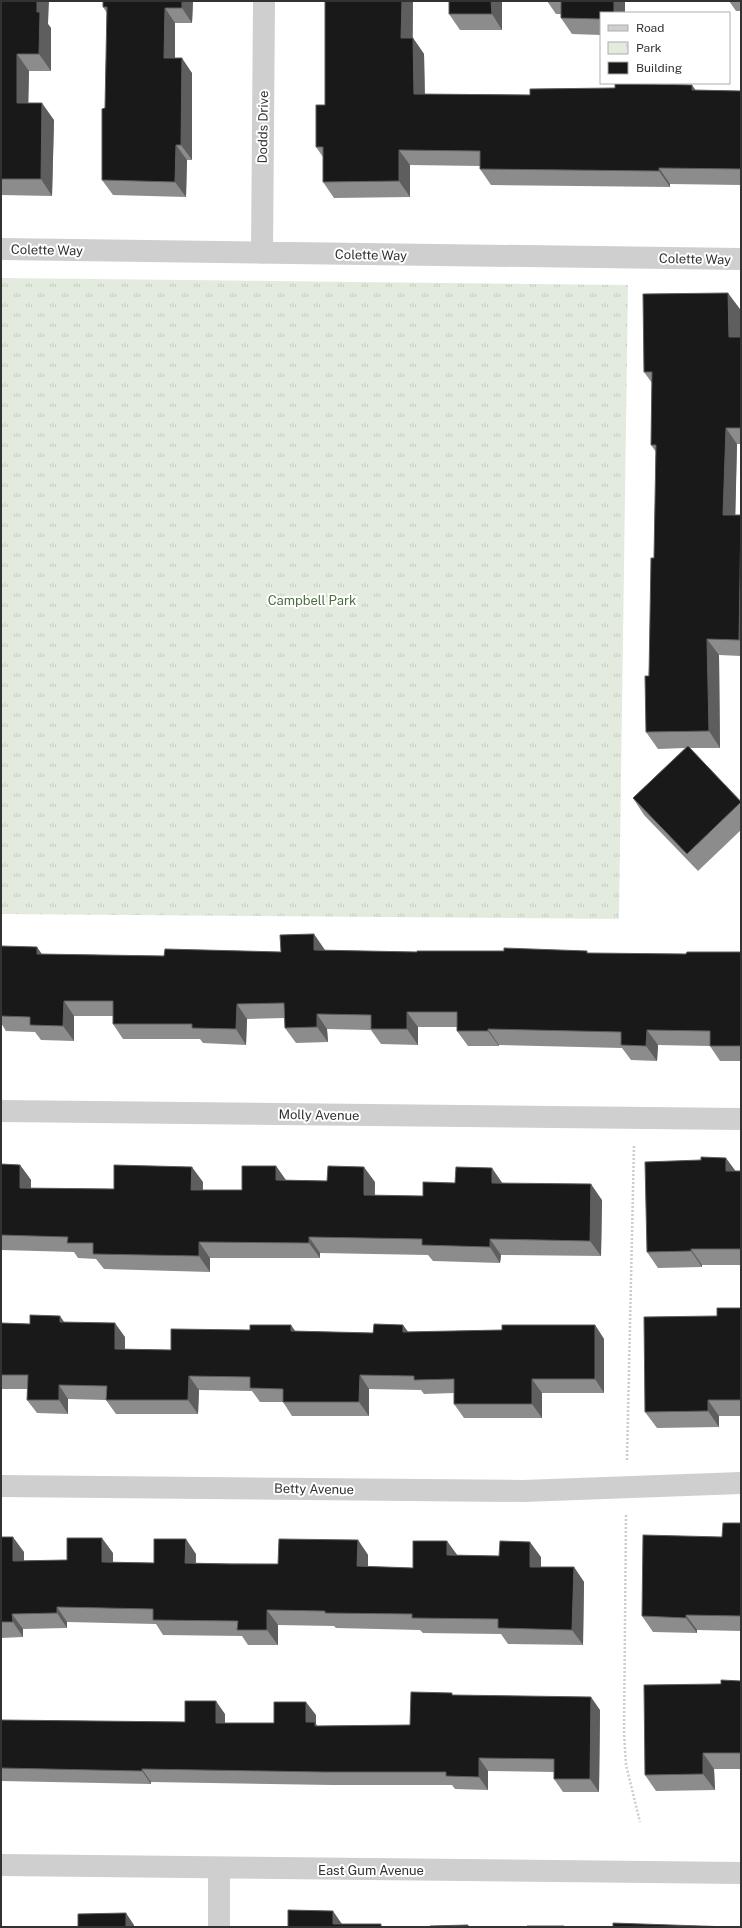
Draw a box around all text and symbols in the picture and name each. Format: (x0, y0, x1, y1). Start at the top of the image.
legend (600, 12, 730, 84)
text: Road (636, 21, 664, 35)
text: Park (636, 41, 662, 55)
text: Building (636, 61, 682, 75)
street label: Dodds Drive (255, 91, 271, 163)
street label: Colette Way (11, 242, 83, 258)
street label: Colette Way (335, 247, 407, 263)
street label: Colette Way (659, 251, 731, 267)
park label: Campbell Park (268, 593, 356, 608)
street label: Molly Avenue (278, 1107, 360, 1123)
street label: Betty Avenue (274, 1481, 354, 1497)
street label: East Gum Avenue (318, 1863, 424, 1878)

